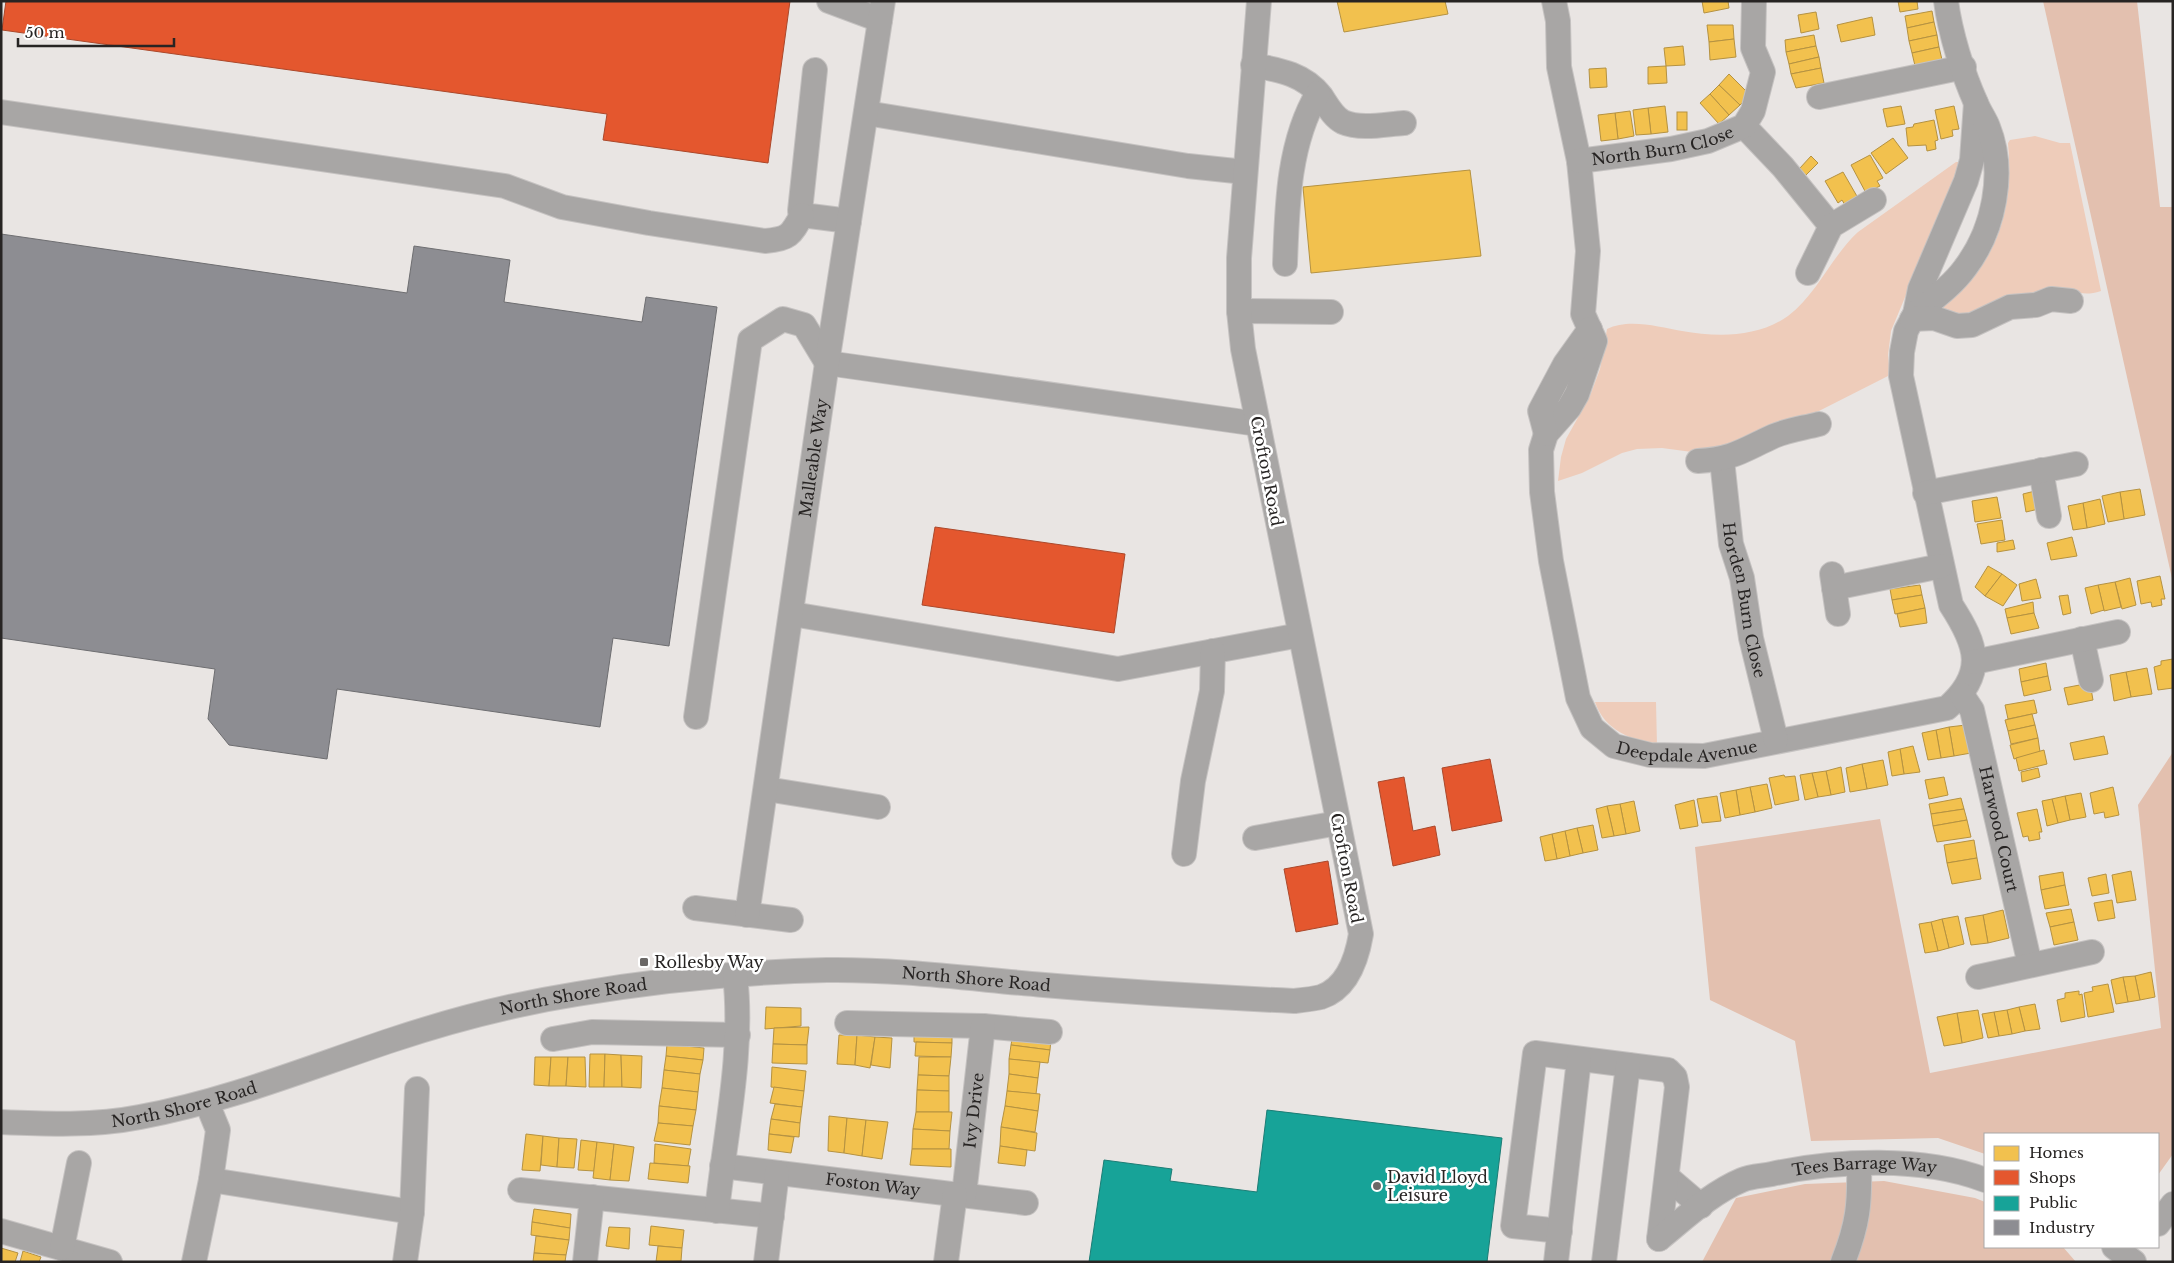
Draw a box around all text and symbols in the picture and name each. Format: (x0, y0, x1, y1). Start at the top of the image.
scale bar (18, 15, 174, 47)
text: 50 m (25, 23, 65, 42)
street label: North Burn Close (1590, 121, 1737, 169)
street label: Malleable Way (795, 396, 832, 518)
street label: Crofton Road (1246, 414, 1288, 528)
street label: Horden Burn Close (1719, 521, 1770, 680)
street label: Deepdale Avenue (1614, 736, 1759, 766)
street label: Harwood Court (1975, 764, 2023, 894)
street label: Crofton Road (1326, 811, 1368, 925)
place label: Rollesby Way (654, 952, 765, 972)
marker: Rollesby Way (638, 956, 650, 968)
street label: North Shore Road (901, 962, 1052, 996)
street label: North Shore Road (498, 974, 648, 1019)
street label: Ivy Drive (959, 1072, 988, 1149)
street label: North Shore Road (110, 1077, 259, 1131)
legend (1984, 1133, 2159, 1248)
text: Homes (2029, 1143, 2084, 1162)
street label: Tees Barrage Way (1790, 1153, 1939, 1180)
place label: David Lloyd Leisure (1387, 1167, 1488, 1205)
text: Shops (2029, 1168, 2076, 1187)
street label: Foston Way (824, 1169, 922, 1200)
marker: David Lloyd Leisure (1371, 1180, 1383, 1192)
text: Public (2029, 1193, 2077, 1212)
text: Industry (2029, 1218, 2095, 1237)

